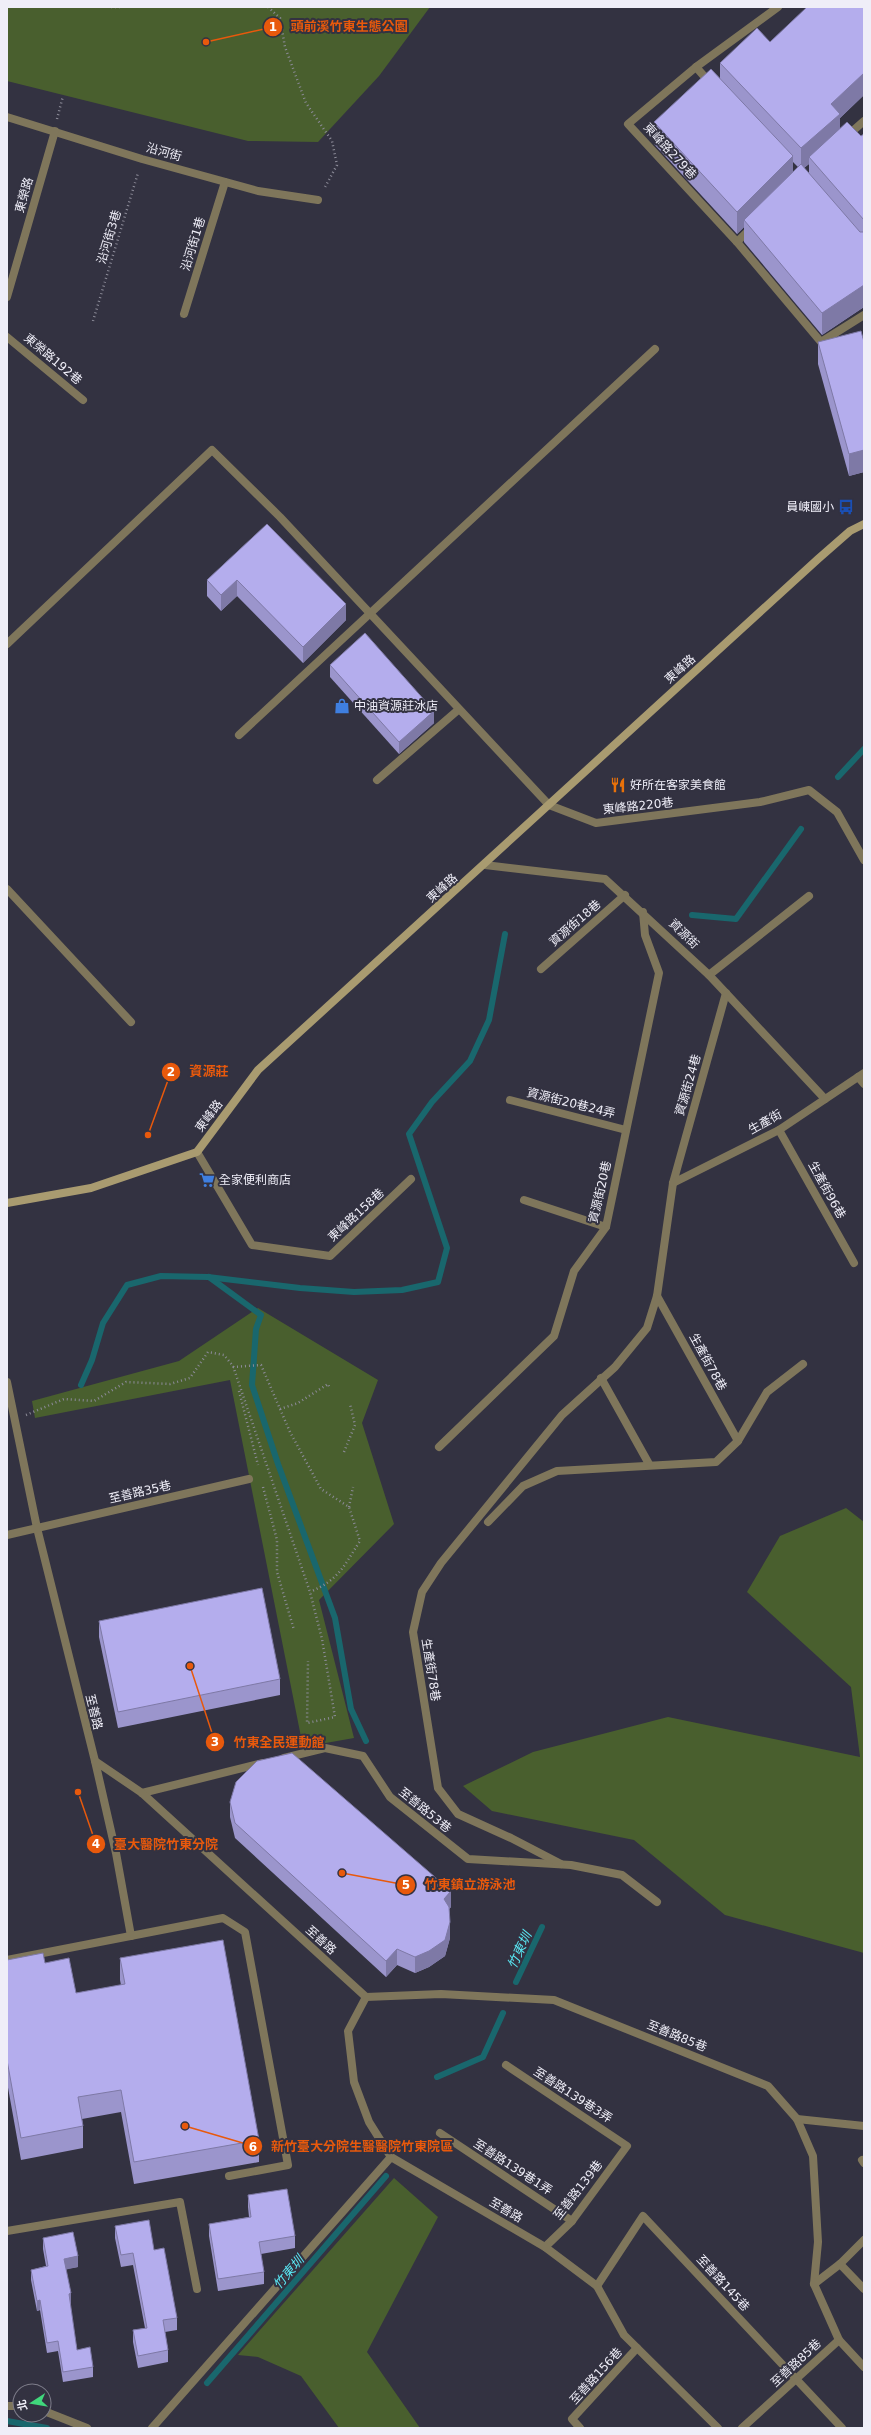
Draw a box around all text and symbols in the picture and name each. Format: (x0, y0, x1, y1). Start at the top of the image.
callout: 頭前溪竹東生態公園 (263, 14, 416, 39)
text: 頭前溪竹東生態公園 (290, 19, 408, 34)
text: 1 (269, 20, 277, 34)
street label: 東峰路279巷 (641, 120, 699, 182)
street label: 沿河街 (145, 140, 183, 164)
street label: 東榮路 (12, 176, 36, 214)
street label: 沿河街3巷 (94, 208, 124, 266)
street label: 沿河街1巷 (178, 215, 208, 273)
street label: 東榮路192巷 (21, 331, 85, 387)
bus stop icon: 員崠國小 (837, 498, 855, 516)
place label: 員崠國小 (786, 500, 834, 514)
street label: 東峰路 (662, 652, 698, 686)
shop icon: 中油資源莊冰店 (333, 697, 351, 715)
place label: 中油資源莊冰店 (354, 699, 438, 713)
restaurant icon: 好所在客家美食館 (609, 776, 627, 794)
place label: 好所在客家美食館 (630, 778, 726, 792)
street label: 東峰路220巷 (602, 795, 674, 817)
street label: 東峰路 (424, 871, 460, 905)
street label: 資源街18巷 (547, 897, 603, 949)
street label: 資源街 (666, 916, 702, 952)
street label: 資源街24巷 (673, 1053, 703, 1117)
callout: 資源莊 (161, 1059, 236, 1084)
text: 資源莊 (189, 1064, 229, 1079)
text: 2 (167, 1065, 175, 1079)
street label: 資源街20巷24弄 (525, 1085, 617, 1121)
street label: 東峰路 (193, 1097, 225, 1135)
street label: 生產街 (746, 1107, 784, 1137)
street label: 生產街96巷 (806, 1159, 848, 1221)
street label: 資源街20巷 (586, 1160, 614, 1224)
supermarket icon: 全家便利商店 (198, 1171, 216, 1189)
place label: 全家便利商店 (219, 1173, 291, 1187)
street label: 東峰路158巷 (325, 1186, 387, 1244)
street label: 生產街78巷 (687, 1331, 729, 1393)
street label: 至善路35巷 (108, 1478, 172, 1506)
street label: 生產街78巷 (419, 1638, 443, 1702)
street label: 至善路 (83, 1693, 105, 1731)
callout: 竹東全民運動館 (205, 1730, 332, 1755)
text: 3 (211, 1735, 219, 1749)
text: 竹東全民運動館 (233, 1735, 325, 1750)
street label: 至善路53巷 (396, 1785, 454, 1835)
callout: 臺大醫院竹東分院 (86, 1832, 226, 1857)
text: 4 (92, 1837, 100, 1851)
text: 臺大醫院竹東分院 (114, 1837, 218, 1852)
callout: 竹東鎮立游泳池 (396, 1872, 523, 1897)
text: 竹東鎮立游泳池 (424, 1877, 516, 1892)
text: 5 (402, 1878, 410, 1892)
street label: 至善路 (303, 1923, 339, 1957)
water label: 竹東圳 (504, 1928, 535, 1971)
street label: 至善路85巷 (645, 2018, 709, 2054)
street label: 至善路139巷3弄 (531, 2064, 615, 2126)
callout: 新竹臺大分院生醫醫院竹東院區 (243, 2134, 461, 2159)
street label: 至善路139巷1弄 (471, 2136, 555, 2198)
text: 新竹臺大分院生醫醫院竹東院區 (271, 2139, 453, 2154)
text: 6 (249, 2140, 257, 2154)
street label: 至善路139巷 (551, 2158, 605, 2222)
street label: 至善路 (487, 2195, 525, 2225)
water label: 竹東圳 (270, 2251, 308, 2292)
street label: 至善路145巷 (694, 2252, 752, 2314)
street label: 至善路85巷 (768, 2336, 824, 2390)
street label: 至善路156巷 (567, 2345, 625, 2407)
north arrow (12, 2383, 52, 2423)
text: 北 (15, 2398, 30, 2412)

